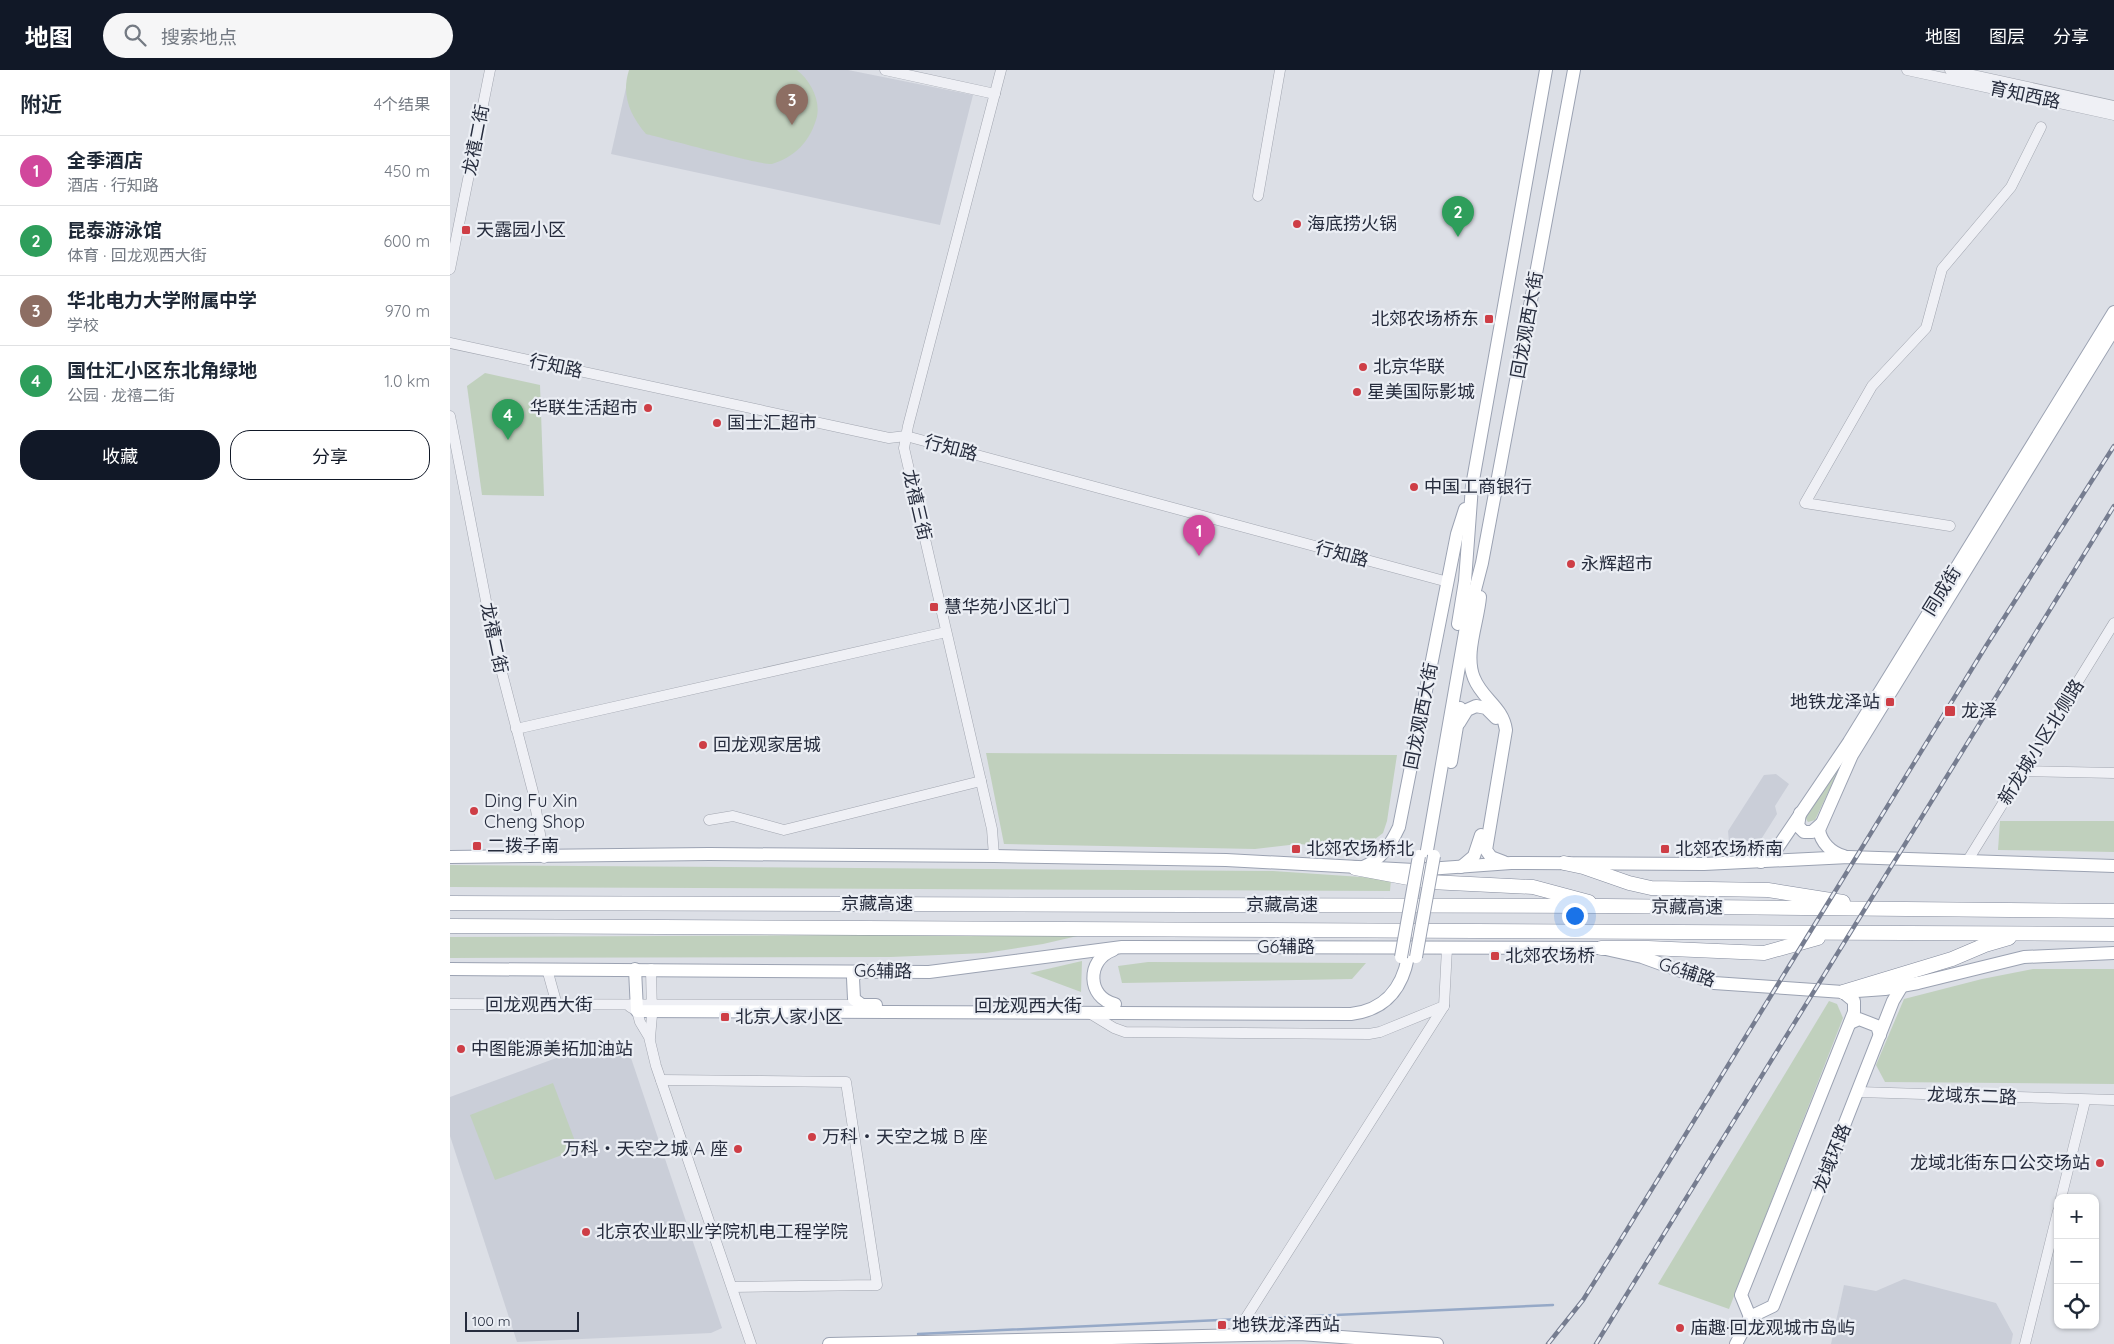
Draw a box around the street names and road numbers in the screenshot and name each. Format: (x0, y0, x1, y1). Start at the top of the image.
street label: 育知西路 (1987, 76, 2063, 113)
street label: 龙禧二街 (457, 102, 494, 177)
street label: 回龙观西大街 (1506, 270, 1547, 380)
street label: 行知路 (527, 349, 585, 382)
street label: 行知路 (922, 429, 980, 466)
street label: 龙禧三街 (898, 467, 937, 543)
street label: 行知路 (1313, 535, 1371, 572)
street label: 同成街 (1918, 562, 1966, 620)
street label: 龙禧二街 (476, 600, 513, 676)
street label: 回龙观西大街 (1399, 661, 1442, 771)
street label: 新龙城小区北侧路 (1993, 675, 2088, 809)
street label: 京藏高速 (841, 892, 913, 915)
street label: 京藏高速 (1246, 893, 1318, 916)
street label: 京藏高速 (1651, 894, 1723, 919)
street label: G6辅路 (1257, 935, 1315, 958)
street label: G6辅路 (1656, 952, 1718, 991)
street label: G6辅路 (854, 958, 912, 983)
street label: 回龙观西大街 (485, 993, 593, 1016)
street label: 回龙观西大街 (974, 994, 1082, 1017)
street label: 龙域东二路 (1927, 1082, 2017, 1109)
street label: 龙域环路 (1807, 1120, 1856, 1195)

